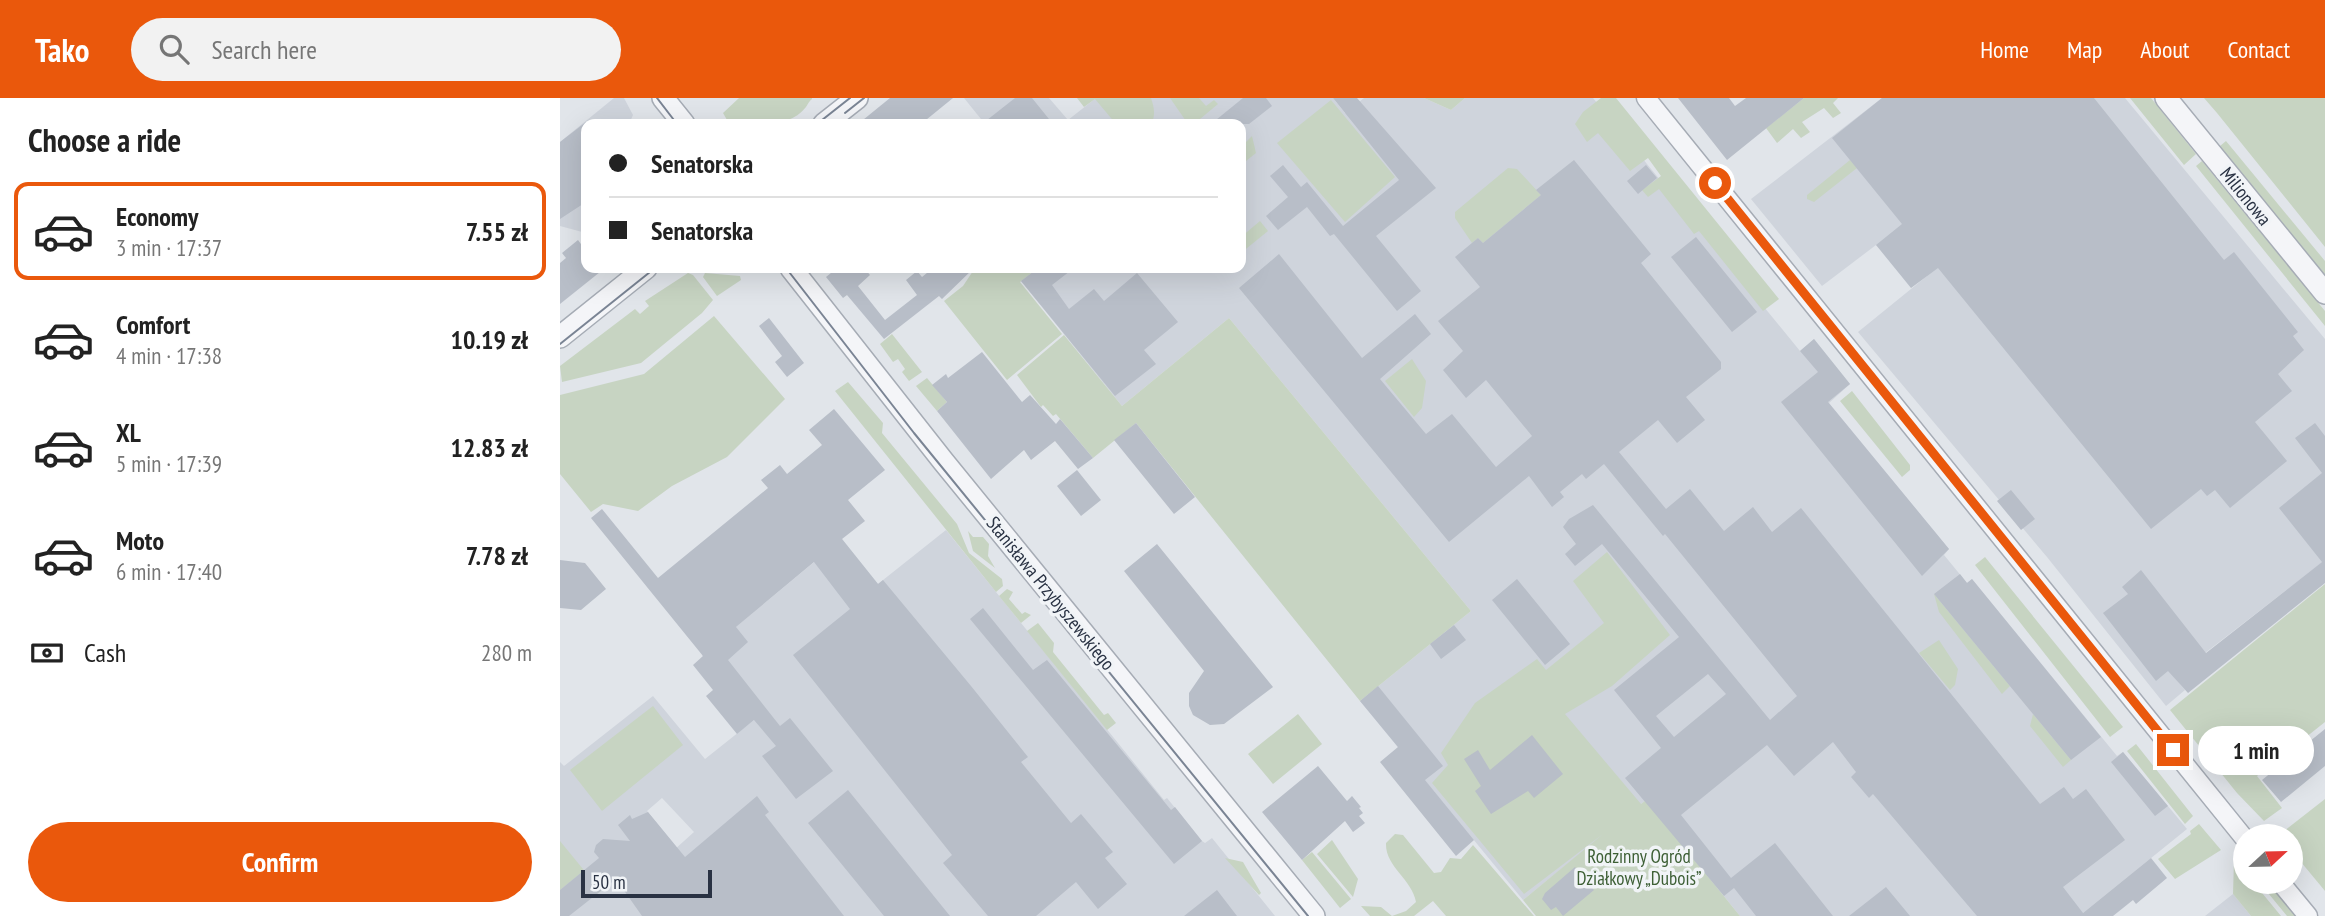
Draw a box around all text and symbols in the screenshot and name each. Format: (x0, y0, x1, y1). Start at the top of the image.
search box (131, 18, 621, 81)
text: Tako (35, 28, 89, 71)
icon: search (155, 30, 193, 68)
text: Search here (211, 33, 317, 66)
text: Home (1980, 34, 2029, 65)
text: Map (2067, 34, 2102, 65)
text: About (2140, 34, 2189, 65)
text: Contact (2227, 34, 2290, 65)
text: Choose a ride (28, 119, 181, 161)
text: Senatorska (651, 147, 753, 180)
street label: Milionowa (2215, 162, 2277, 230)
route start (1699, 167, 1731, 199)
icon: car (32, 200, 95, 263)
text: Economy (116, 200, 198, 233)
text: Senatorska (651, 214, 753, 247)
text: 7.55 zł (466, 215, 528, 248)
text: 3 min · 17:37 (116, 233, 222, 262)
icon: car (32, 308, 95, 371)
text: Comfort (116, 308, 190, 341)
text: 10.19 zł (451, 323, 528, 356)
text: 4 min · 17:38 (116, 341, 222, 370)
icon: car (32, 416, 95, 479)
text: XL (116, 416, 141, 449)
text: 12.83 zł (451, 431, 528, 464)
text: 5 min · 17:39 (116, 449, 222, 478)
street label: Stanisława Przybyszewskiego (982, 511, 1120, 675)
icon: car (32, 524, 95, 587)
text: Moto (116, 524, 164, 557)
text: 7.78 zł (466, 539, 528, 572)
text: 6 min · 17:40 (116, 557, 222, 586)
icon: cash (28, 634, 66, 672)
text: Cash (84, 636, 126, 669)
text: 280 m (481, 638, 532, 667)
callout: 1 min (2198, 726, 2313, 774)
route end (2157, 734, 2189, 766)
text: 1 min (2233, 736, 2279, 765)
button: Confirm (28, 822, 532, 902)
north arrow (2233, 824, 2303, 894)
map controls (2233, 824, 2303, 894)
park label: Rodzinny Ogród Działkowy „Dubois” (1577, 844, 1701, 890)
scale bar (581, 867, 712, 899)
text: 50 m (592, 870, 626, 894)

